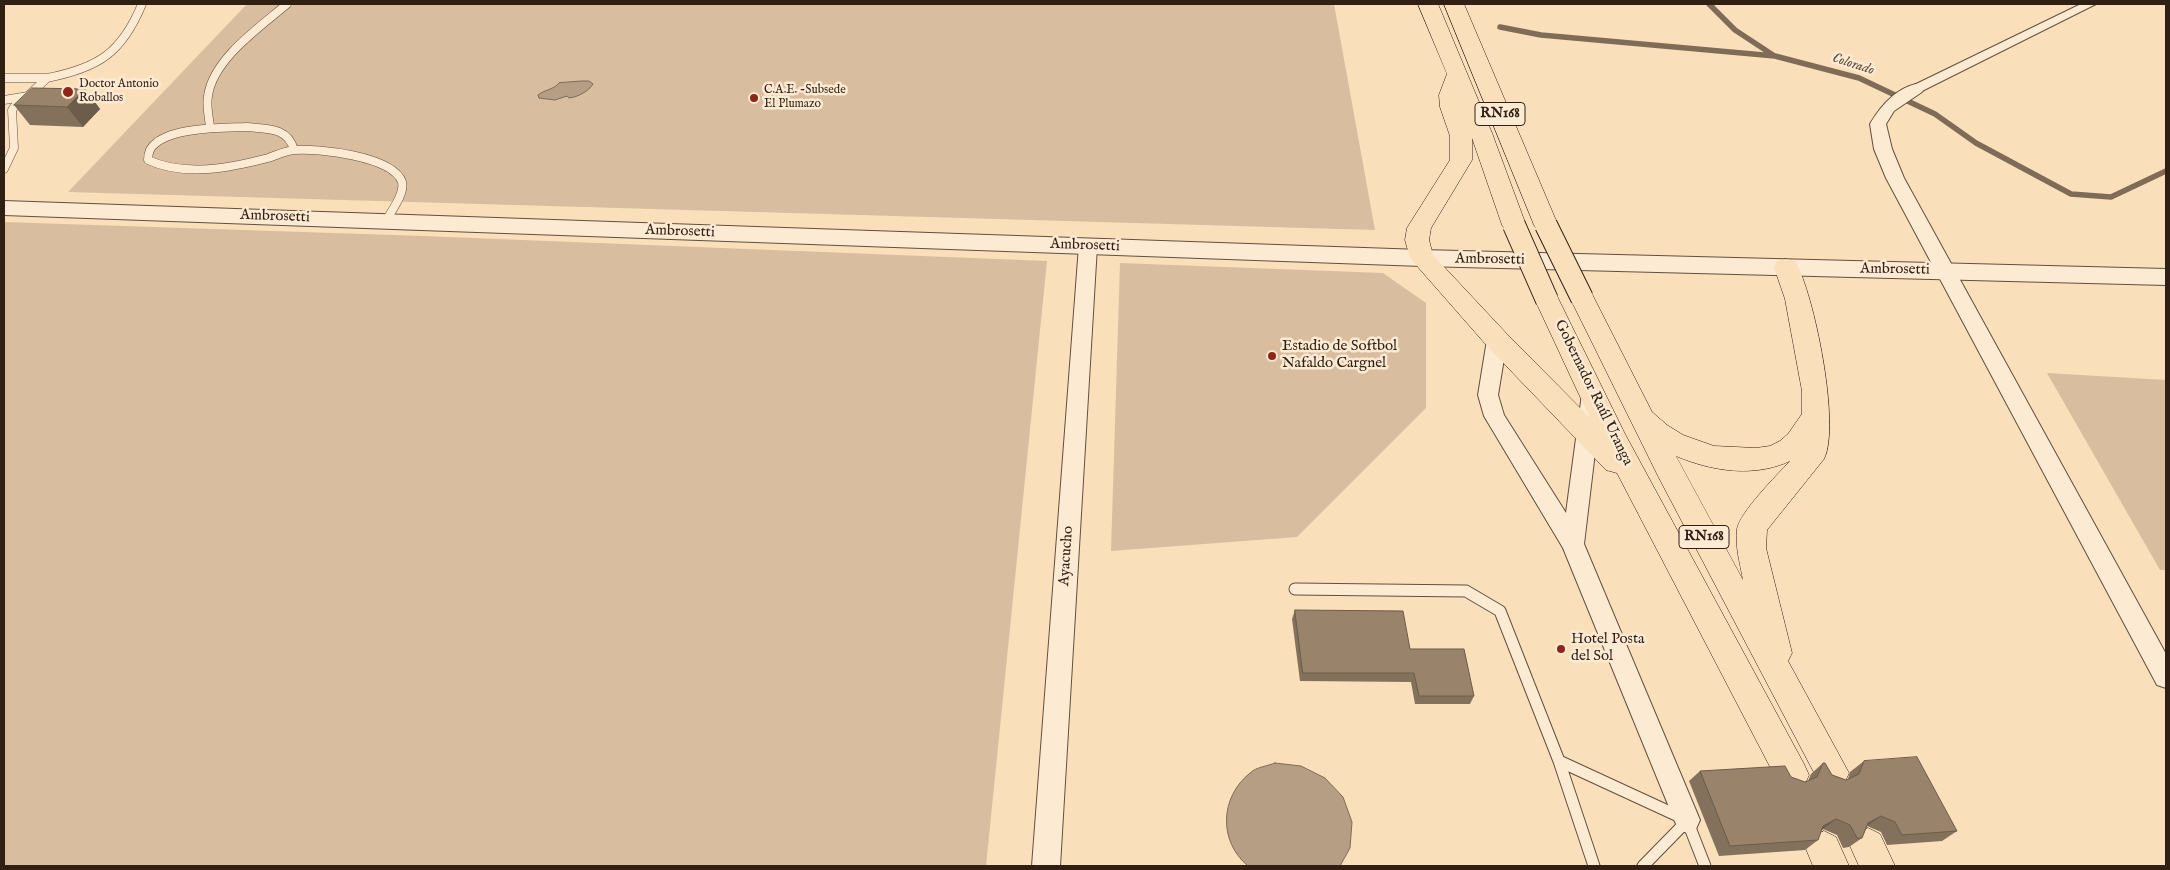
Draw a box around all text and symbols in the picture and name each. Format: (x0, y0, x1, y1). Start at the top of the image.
water label: Colorado (1830, 50, 1876, 80)
place label: Doctor Antonio Roballos (79, 78, 159, 106)
place label: C.A.E. -Subsede El Plumazo (764, 84, 846, 112)
marker: Doctor Antonio Roballos (61, 85, 75, 99)
marker: C.A.E. -Subsede El Plumazo (748, 92, 760, 104)
road number: RN168 (1475, 102, 1525, 126)
street label: Ambrosetti (240, 207, 310, 227)
street label: Ambrosetti (645, 222, 715, 242)
street label: Ambrosetti (1050, 236, 1120, 256)
street label: Ambrosetti (1455, 250, 1525, 270)
street label: Ambrosetti (1860, 260, 1930, 280)
street label: Gobernador Raúl Uranga (1550, 317, 1636, 469)
place label: Estadio de Softbol Nafaldo Cargnel (1282, 338, 1397, 373)
marker: Estadio de Softbol Nafaldo Cargnel (1266, 350, 1278, 362)
street label: Ayacucho (1056, 525, 1078, 587)
road number: RN168 (1679, 526, 1729, 548)
place label: Hotel Posta del Sol (1571, 631, 1645, 666)
marker: Hotel Posta del Sol (1555, 643, 1567, 655)

